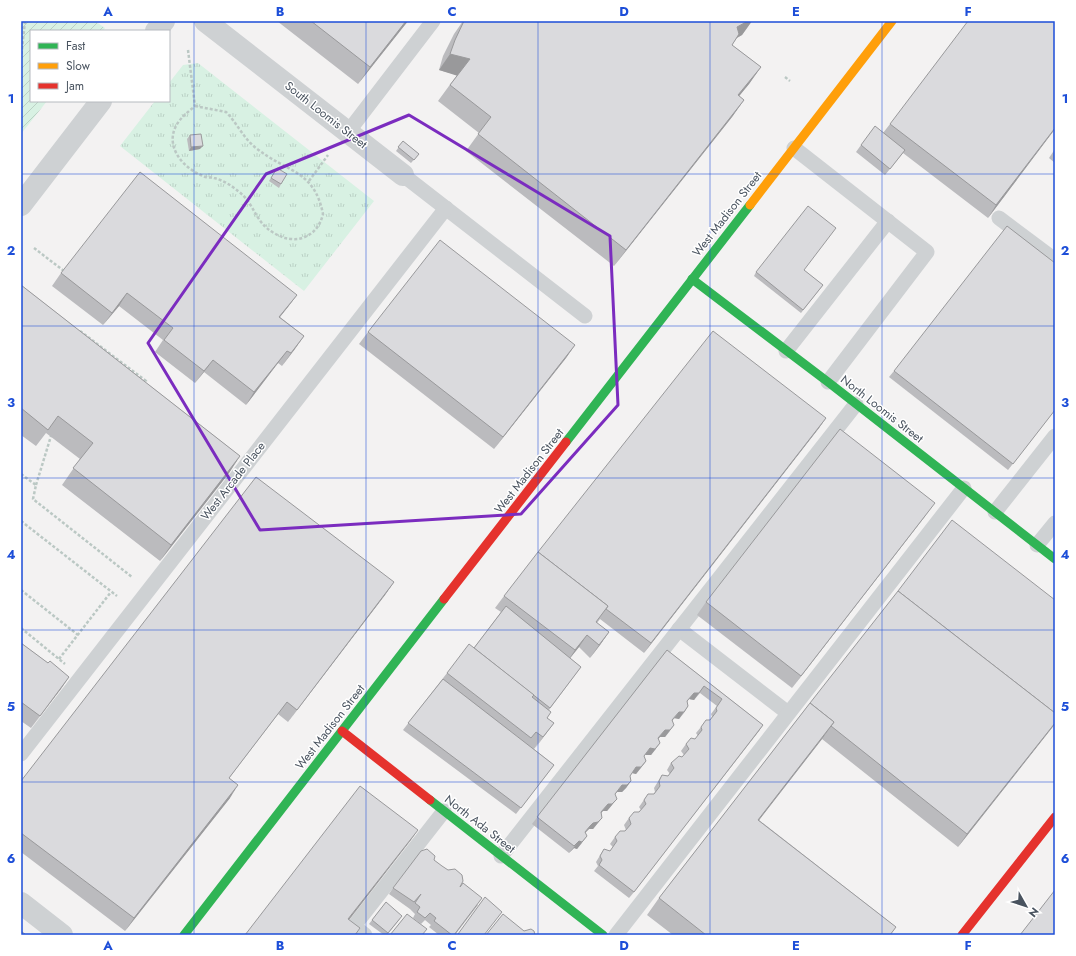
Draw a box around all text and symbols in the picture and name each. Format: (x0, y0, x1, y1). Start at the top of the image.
text: A (102, 2, 113, 21)
text: B (276, 2, 285, 21)
text: C (447, 2, 457, 21)
text: D (619, 2, 629, 21)
text: E (792, 2, 800, 21)
text: F (964, 2, 972, 21)
legend (30, 30, 170, 102)
text: Fast (66, 37, 85, 55)
text: Slow (66, 57, 91, 75)
text: Jam (64, 77, 84, 95)
street label: South Loomis Street (281, 77, 371, 153)
text: 1 (8, 89, 14, 108)
text: 1 (1062, 89, 1068, 108)
street label: West Madison Street (688, 167, 766, 260)
text: 2 (7, 241, 15, 260)
text: 2 (1061, 241, 1069, 260)
street label: North Loomis Street (837, 371, 927, 447)
text: 3 (7, 393, 15, 412)
text: 3 (1061, 393, 1069, 412)
street label: West Madison Street (490, 424, 568, 517)
street label: West Arcade Place (197, 438, 269, 524)
text: 4 (6, 545, 16, 564)
text: 4 (1060, 545, 1070, 564)
street label: West Madison Street (291, 680, 369, 773)
text: 5 (7, 697, 15, 716)
text: 5 (1061, 697, 1069, 716)
street label: North Ada Street (441, 791, 519, 857)
text: 6 (7, 849, 16, 868)
text: 6 (1061, 849, 1070, 868)
north arrow (1006, 886, 1046, 926)
text: N (1025, 904, 1043, 921)
text: A (102, 936, 113, 955)
text: B (276, 936, 285, 955)
text: C (447, 936, 457, 955)
text: D (619, 936, 629, 955)
text: E (792, 936, 800, 955)
text: F (964, 936, 972, 955)

